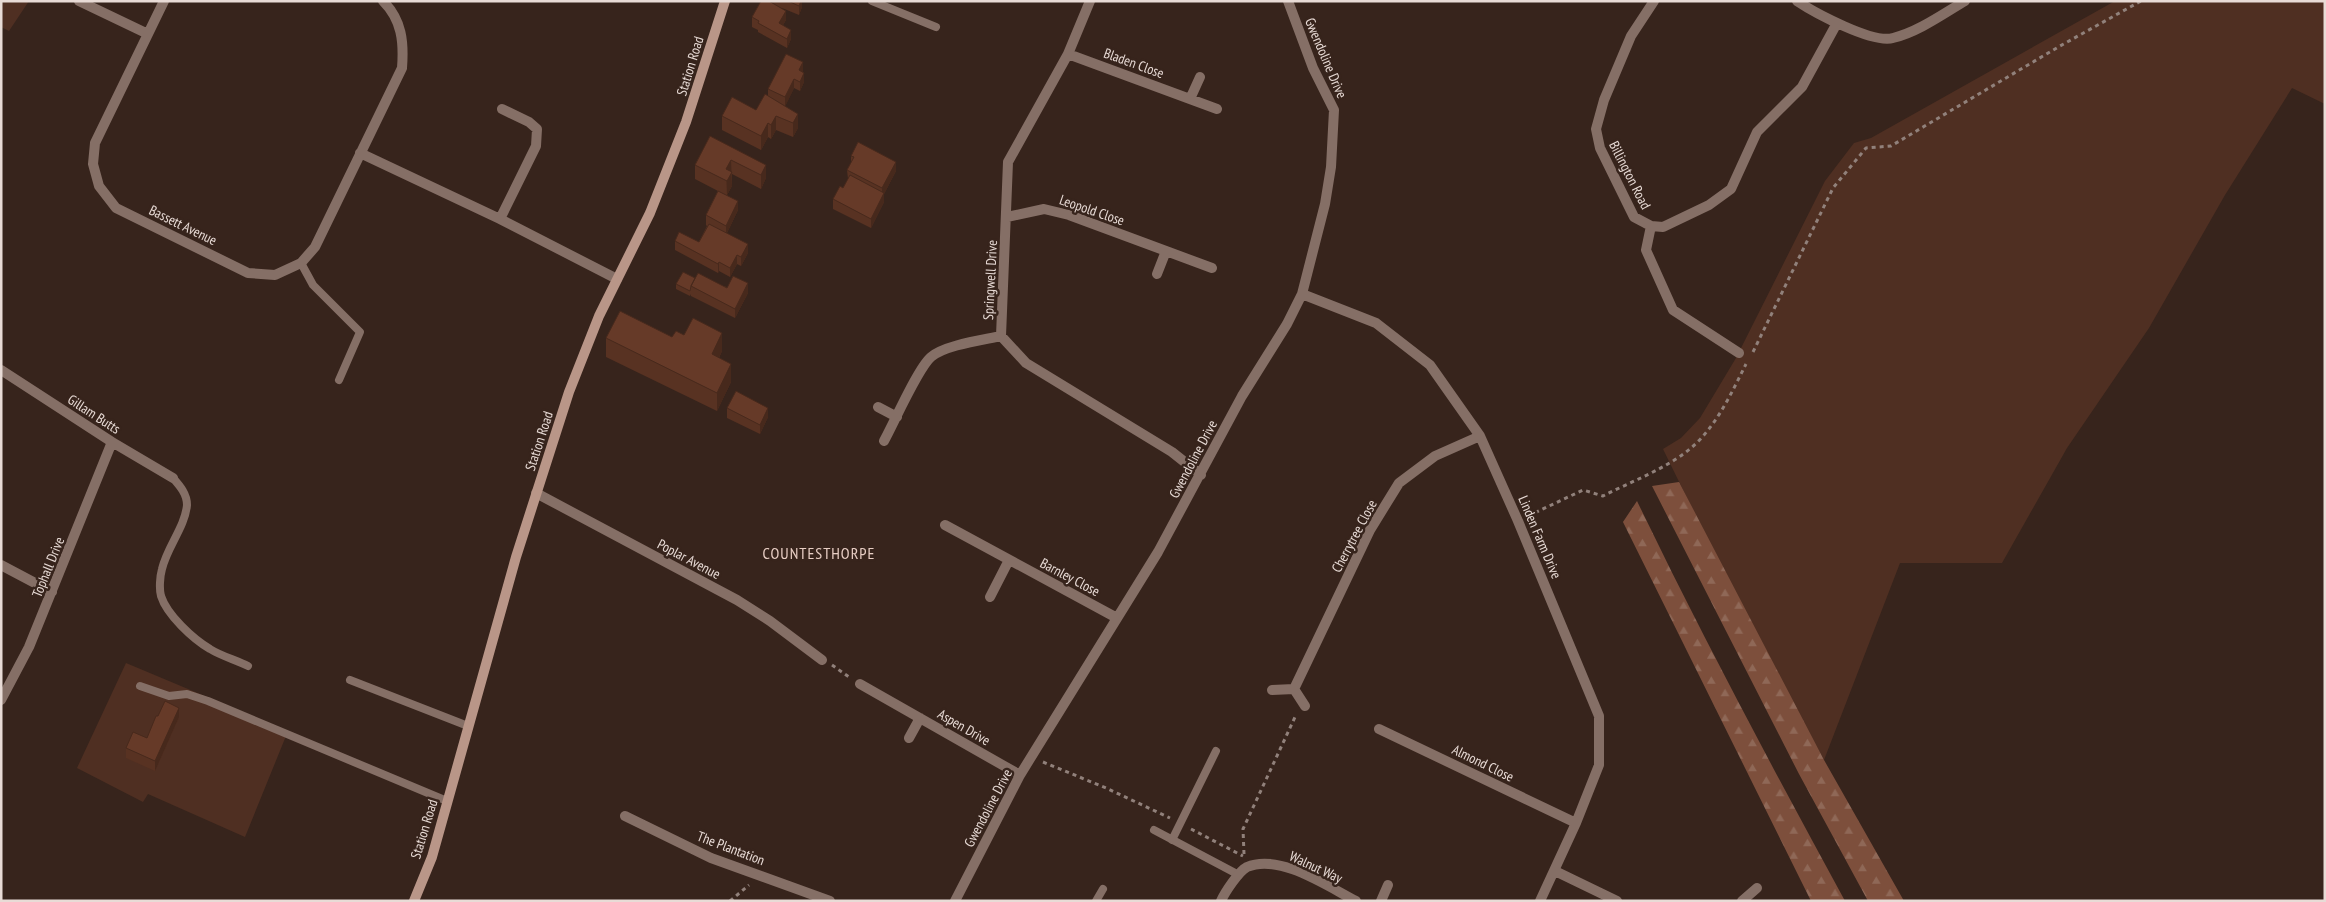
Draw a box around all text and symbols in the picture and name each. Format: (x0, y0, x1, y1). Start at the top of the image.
street label: Gwendoline Drive (1301, 15, 1351, 101)
street label: Station Road (672, 34, 708, 98)
street label: Bladen Close (1101, 44, 1167, 82)
street label: Billington Road (1605, 138, 1655, 212)
street label: Leopold Close (1057, 190, 1127, 230)
street label: Bassett Avenue (146, 201, 220, 249)
street label: Springwell Drive (979, 239, 1001, 320)
street label: Gillam Butts (64, 390, 124, 438)
street label: Station Road (521, 409, 557, 473)
street label: Gwendoline Drive (1165, 417, 1221, 501)
street label: Linden Farm Drive (1514, 493, 1566, 582)
street label: Cherrytree Close (1327, 496, 1381, 575)
street label: Tophall Drive (28, 534, 68, 600)
street label: Poplar Avenue (654, 535, 724, 583)
district label: COUNTESTHORPE (763, 543, 875, 563)
street label: Barnley Close (1037, 554, 1103, 600)
street label: Aspen Drive (934, 705, 994, 749)
street label: Almond Close (1449, 740, 1517, 786)
street label: Gwendoline Drive (960, 766, 1016, 850)
street label: Station Road (406, 797, 442, 861)
street label: The Plantation (695, 827, 767, 869)
street label: Walnut Way (1287, 847, 1346, 887)

